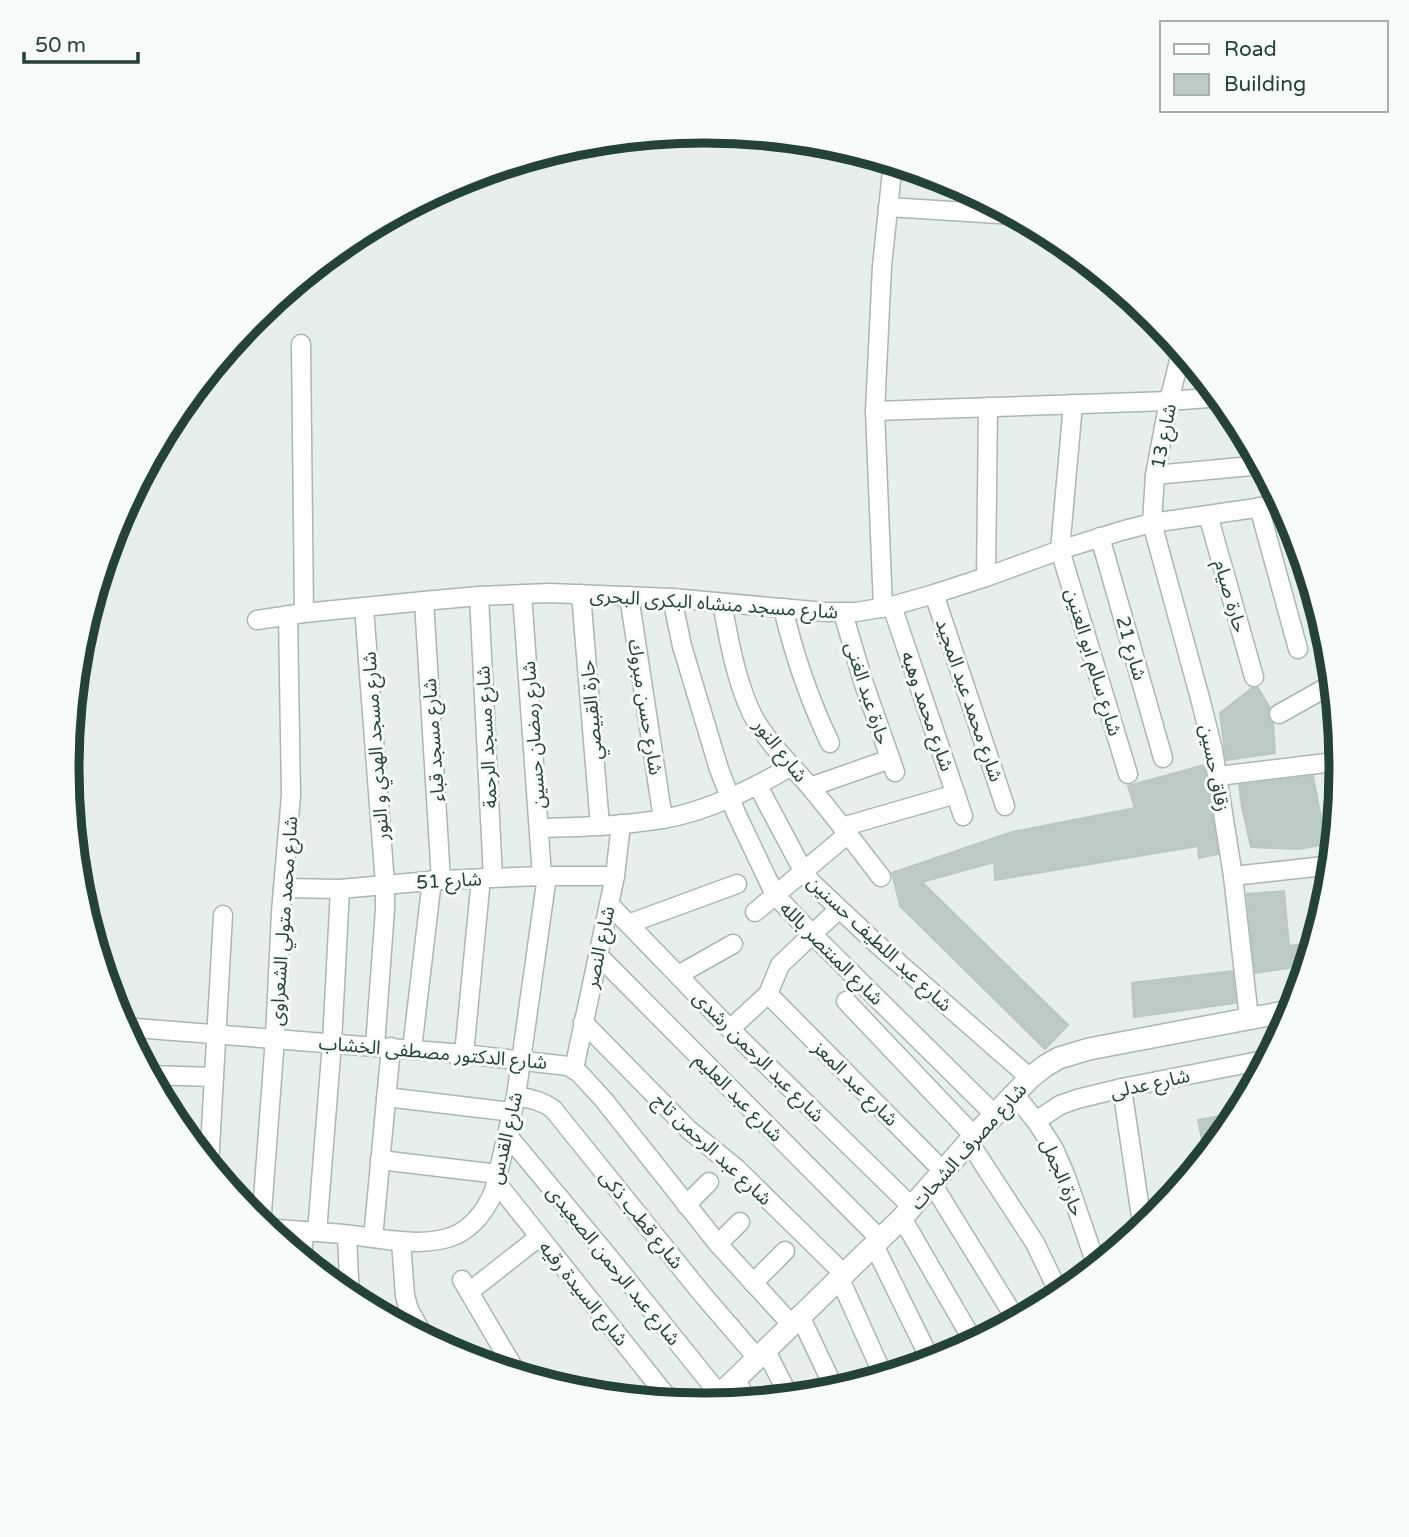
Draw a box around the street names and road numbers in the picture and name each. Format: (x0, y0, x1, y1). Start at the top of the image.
street label: شارع 13 (1147, 402, 1183, 471)
street label: حارة صيام (1206, 557, 1251, 636)
street label: شارع مسجد منشاه البكرى البحرى (589, 584, 839, 626)
street label: شارع سالم ابو العنين (1057, 586, 1126, 740)
street label: شارع 21 (1109, 614, 1151, 684)
street label: شارع محمد عبد المجيد (929, 616, 1007, 785)
street label: شارع حسن مبروك (621, 638, 667, 777)
street label: حارة عبد الغنى (840, 639, 894, 747)
street label: شارع محمد وهبه (894, 649, 958, 775)
street label: شارع مسجد الهدي و النور (358, 651, 397, 842)
street label: حارة القبيصي (577, 659, 611, 761)
street label: شارع رمضان حسين (518, 660, 552, 810)
street label: شارع مسجد الرحمة (472, 665, 504, 809)
street label: شارع مسجد قباء (419, 677, 451, 802)
street label: شارع النور (747, 714, 812, 788)
street label: زقاق حسين (1195, 723, 1233, 814)
street label: شارع محمد متولي الشعراوى (266, 816, 306, 1027)
street label: شارع 51 (416, 868, 483, 896)
street label: شارع عبد اللطيف حسنين (801, 871, 956, 1018)
street label: شارع المنتصر بالله (774, 897, 888, 1011)
street label: شارع النصر (580, 904, 621, 992)
street label: شارع عبد الرحمن رشدى (687, 987, 828, 1128)
street label: شارع الدكتور مصطفى الخشاب (318, 1032, 548, 1076)
street label: شارع عبد المعز (806, 1036, 902, 1132)
street label: شارع عبد العليم (687, 1049, 787, 1149)
street label: شارع عدلى (1109, 1065, 1192, 1105)
street label: شارع مصرف الشحات (906, 1079, 1033, 1216)
street label: شارع عبد الرحمن تاج (647, 1089, 776, 1212)
street label: شارع القدس (485, 1090, 529, 1187)
street label: حارة الجمل (1036, 1135, 1088, 1219)
street label: شارع قطب ذكى (593, 1166, 688, 1275)
street label: شارع عبد الرحمن الصعيدى (540, 1181, 684, 1351)
street label: شارع السيدة رقيه (533, 1237, 632, 1352)

